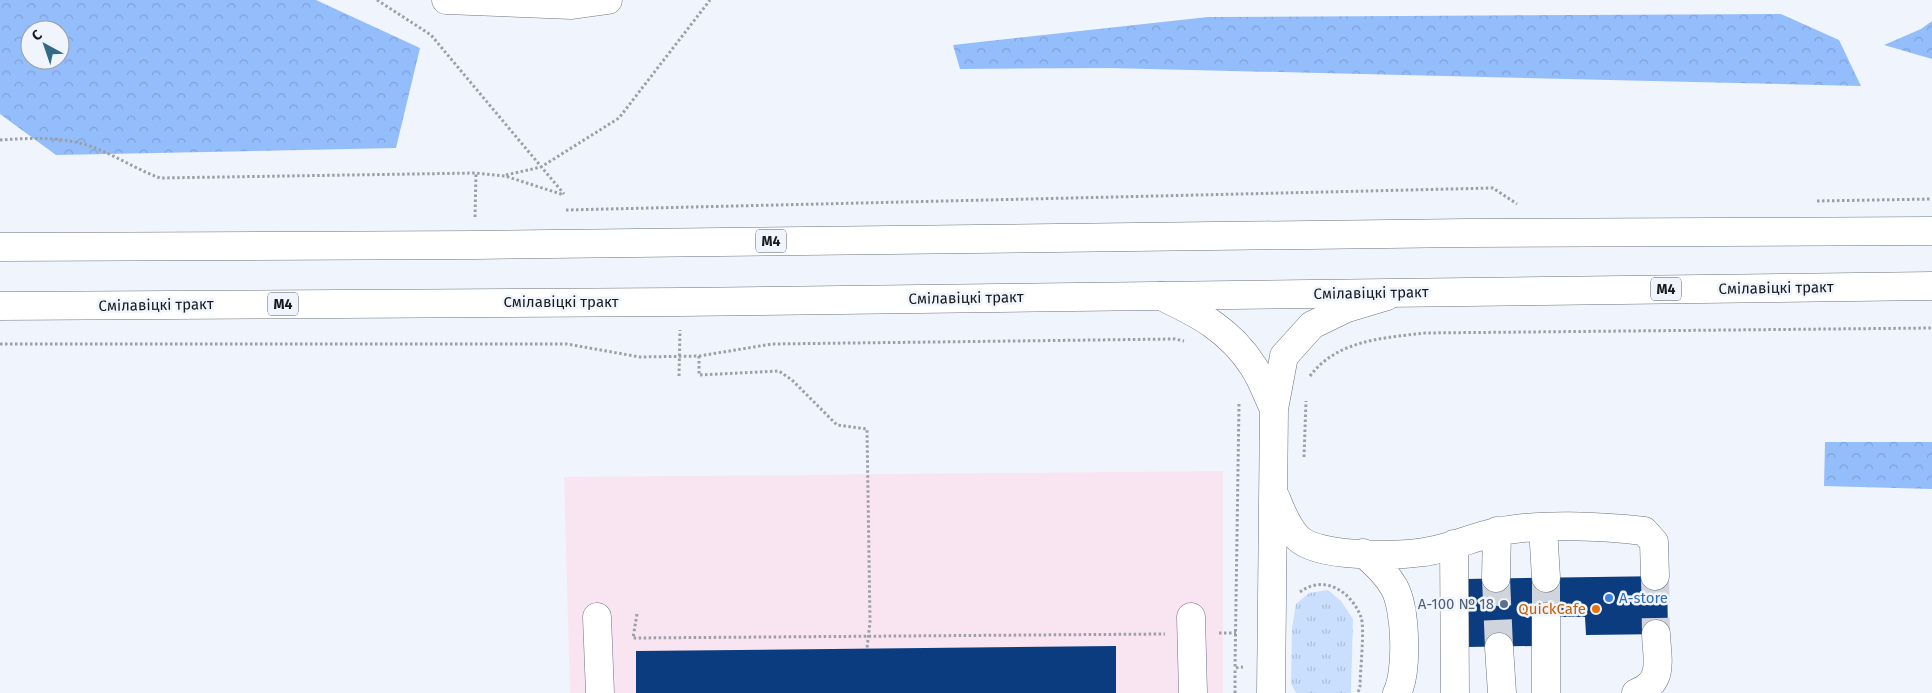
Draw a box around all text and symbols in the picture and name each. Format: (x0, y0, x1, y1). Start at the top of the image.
north arrow (20, 20, 70, 70)
text: С (28, 26, 46, 45)
road number: М4 (756, 230, 786, 252)
road number: М4 (1651, 278, 1681, 300)
street label: Смілавіцкі тракт (1718, 278, 1834, 298)
street label: Смілавіцкі тракт (1313, 283, 1429, 303)
street label: Смілавіцкі тракт (908, 288, 1024, 308)
road number: М4 (268, 292, 298, 316)
street label: Смілавіцкі тракт (503, 293, 619, 311)
street label: Смілавіцкі тракт (98, 295, 214, 315)
place label: А-store (1619, 589, 1668, 607)
marker: А-store (1603, 592, 1615, 604)
place label: А-100 № 18 (1418, 595, 1494, 613)
marker: А-100 № 18 (1498, 598, 1510, 610)
place label: QuickCafe (1518, 600, 1586, 618)
marker: QuickCafe (1590, 603, 1602, 615)

